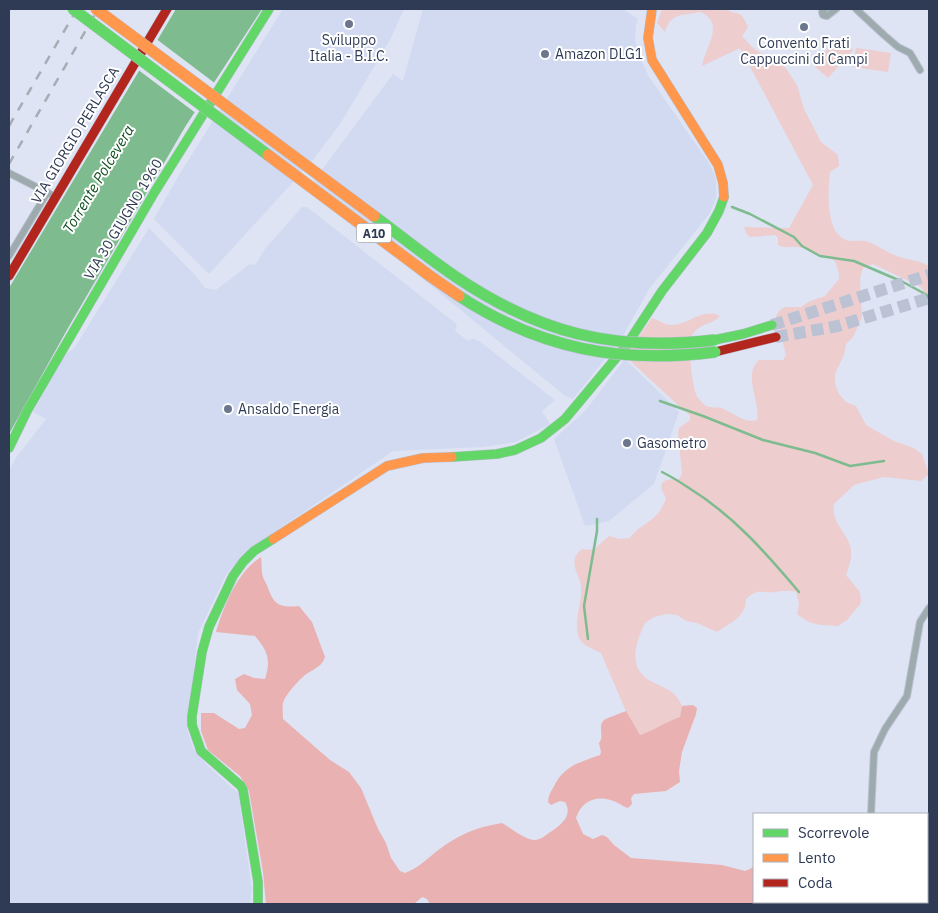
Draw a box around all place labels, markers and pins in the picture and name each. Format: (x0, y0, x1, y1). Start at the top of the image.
marker: Sviluppo Italia - B.I.C. (343, 18, 355, 30)
marker: Convento Frati Cappuccini di Campi (798, 21, 810, 33)
place label: Sviluppo Italia - B.I.C. (309, 31, 389, 65)
place label: Convento Frati Cappuccini di Campi (740, 34, 868, 68)
place label: Amazon DLG1 (555, 45, 643, 63)
marker: Amazon DLG1 (539, 48, 551, 60)
place label: Ansaldo Energia (238, 400, 340, 418)
marker: Ansaldo Energia (222, 403, 234, 415)
place label: Gasometro (637, 434, 707, 452)
marker: Gasometro (621, 437, 633, 449)

